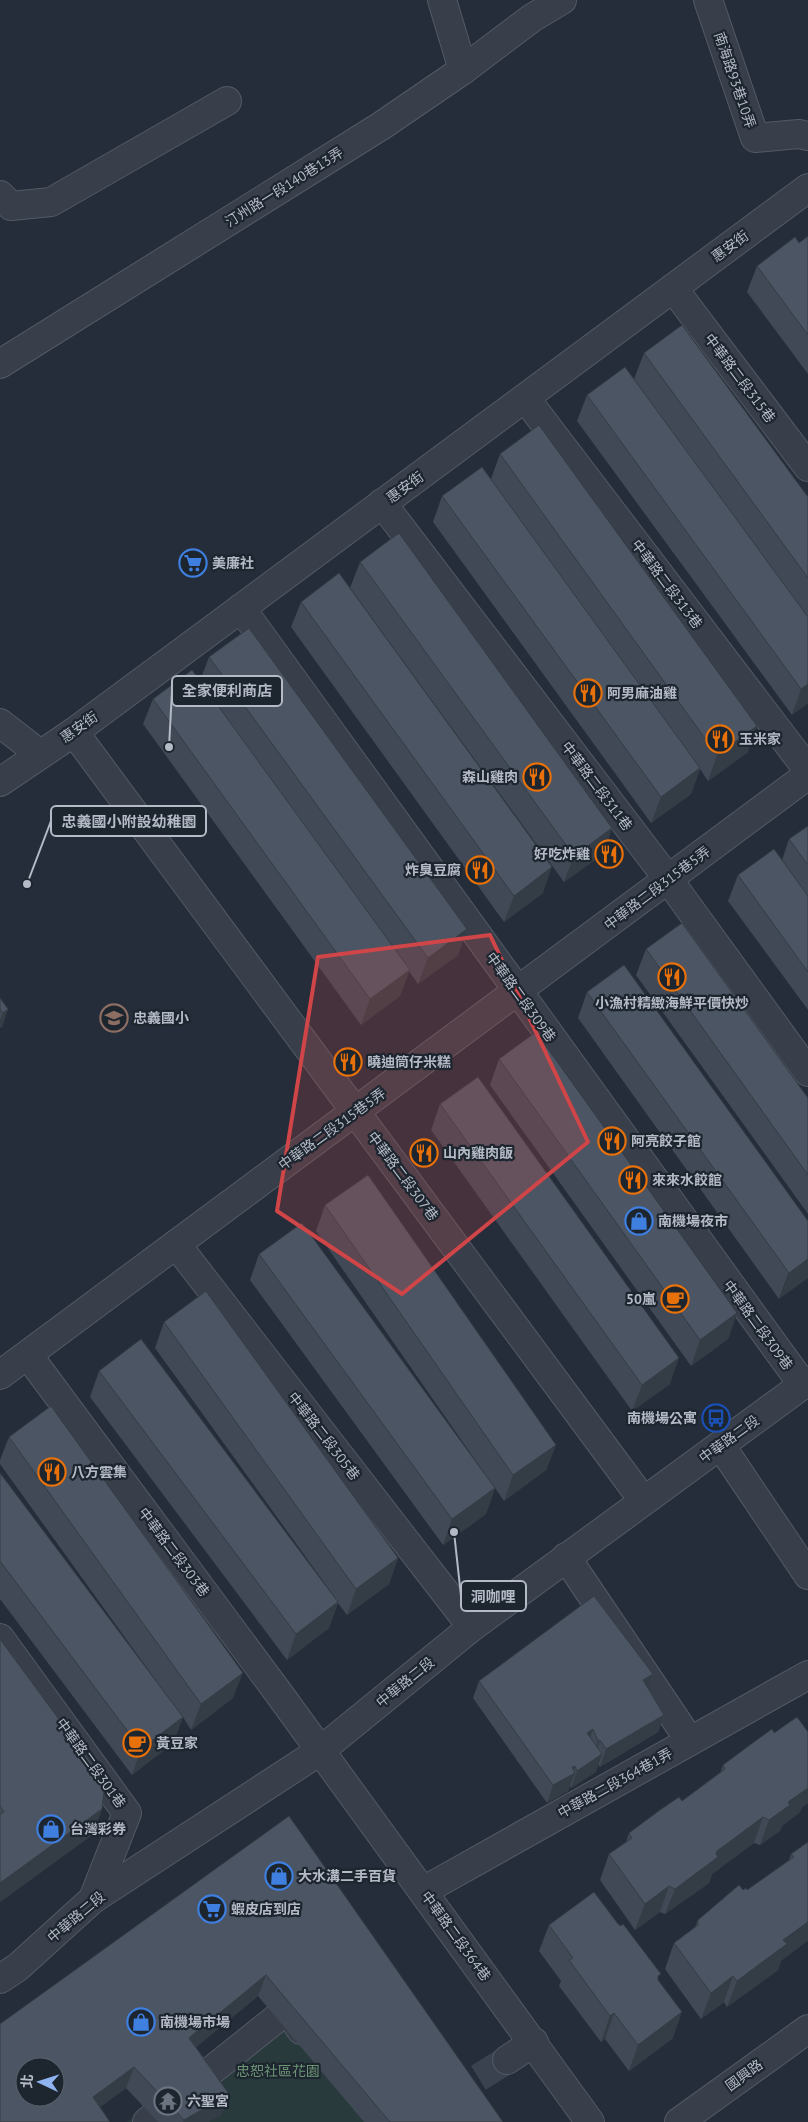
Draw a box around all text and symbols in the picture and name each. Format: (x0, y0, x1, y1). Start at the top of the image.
street label: 南海路93巷10弄 (710, 30, 760, 130)
street label: 汀州路一段140巷13弄 (221, 143, 347, 231)
street label: 惠安街 (708, 226, 752, 266)
street label: 中華路二段315巷 (701, 330, 779, 426)
street label: 惠安街 (383, 467, 427, 507)
street label: 中華路二段313巷 (628, 536, 706, 632)
supermarket icon: 美廉社 (178, 548, 208, 578)
place label: 美廉社 (212, 554, 254, 572)
callout: 全家便利商店 (172, 676, 282, 706)
restaurant icon: 阿男麻油雞 (573, 678, 603, 708)
text: 全家便利商店 (182, 681, 272, 700)
place label: 阿男麻油雞 (607, 684, 677, 702)
street label: 惠安街 (57, 708, 101, 746)
restaurant icon: 玉米家 (705, 724, 735, 754)
place label: 玉米家 (739, 730, 781, 748)
street label: 中華路二段311巷 (558, 738, 636, 834)
restaurant icon: 森山雞肉 (522, 762, 552, 792)
place label: 森山雞肉 (462, 768, 518, 786)
callout: 忠義國小附設幼稚園 (51, 806, 206, 836)
text: 忠義國小附設幼稚園 (61, 812, 197, 831)
restaurant icon: 好吃炸雞 (594, 839, 624, 869)
street label: 中華路二段315巷5弄 (600, 842, 714, 934)
place label: 好吃炸雞 (534, 845, 590, 863)
restaurant icon: 炸臭豆腐 (465, 855, 495, 885)
place label: 炸臭豆腐 (405, 861, 461, 879)
street label: 中華路二段309巷 (482, 948, 560, 1046)
restaurant icon: 小漁村精緻海鮮平價快炒 (657, 962, 687, 992)
place label: 小漁村精緻海鮮平價快炒 (595, 994, 749, 1012)
school or university icon: 忠義國小 (99, 1003, 129, 1033)
place label: 忠義國小 (133, 1009, 189, 1027)
restaurant icon: 曉迪筒仔米糕 (333, 1047, 363, 1077)
place label: 曉迪筒仔米糕 (367, 1053, 451, 1071)
street label: 中華路二段315巷5弄 (275, 1084, 389, 1174)
restaurant icon: 阿亮餃子館 (597, 1126, 627, 1156)
street label: 中華路二段307巷 (364, 1128, 442, 1224)
place label: 阿亮餃子館 (631, 1132, 701, 1150)
restaurant icon: 山內雞肉飯 (409, 1138, 439, 1168)
place label: 山內雞肉飯 (443, 1144, 513, 1162)
restaurant icon: 來來水餃館 (618, 1165, 648, 1195)
place label: 來來水餃館 (652, 1171, 722, 1189)
shop icon: 南機場夜市 (624, 1206, 654, 1236)
place label: 南機場夜市 (658, 1212, 728, 1230)
street label: 中華路二段309巷 (719, 1276, 797, 1374)
cafe icon: 50嵐 (660, 1284, 690, 1314)
place label: 50嵐 (626, 1290, 656, 1308)
street label: 中華路二段305巷 (284, 1388, 364, 1484)
bus stop icon: 南機場公寓 (701, 1403, 731, 1433)
place label: 南機場公寓 (627, 1409, 697, 1427)
street label: 中華路二段 (695, 1411, 763, 1467)
restaurant icon: 八方雲集 (37, 1457, 67, 1487)
place label: 八方雲集 (71, 1463, 127, 1481)
street label: 中華路二段303巷 (135, 1504, 213, 1600)
callout: 洞咖哩 (461, 1581, 526, 1611)
text: 洞咖哩 (470, 1587, 516, 1606)
street label: 中華路二段 (372, 1653, 438, 1711)
street label: 中華路二段301巷 (52, 1714, 130, 1812)
cafe icon: 黃豆家 (122, 1728, 152, 1758)
place label: 黃豆家 (156, 1734, 198, 1752)
street label: 中華路二段364巷1弄 (554, 1744, 676, 1822)
shop icon: 台灣彩券 (36, 1814, 66, 1844)
place label: 台灣彩券 (70, 1820, 126, 1838)
shop icon: 大水溝二手百貨 (264, 1861, 294, 1891)
place label: 大水溝二手百貨 (298, 1867, 396, 1885)
street label: 中華路二段364巷 (417, 1887, 495, 1985)
street label: 中華路二段 (43, 1888, 109, 1946)
supermarket icon: 蝦皮店到店 (197, 1894, 227, 1924)
place label: 蝦皮店到店 (231, 1900, 301, 1918)
shop icon: 南機場市場 (126, 2007, 156, 2037)
place label: 南機場市場 (160, 2013, 230, 2031)
street label: 國興路 (722, 2055, 766, 2095)
north arrow (15, 2057, 65, 2107)
park label: 忠恕社區花園 (236, 2062, 320, 2080)
text: 北 (18, 2073, 36, 2089)
temple icon: 六聖宮 (153, 2086, 183, 2116)
place label: 六聖宮 (187, 2092, 229, 2110)

